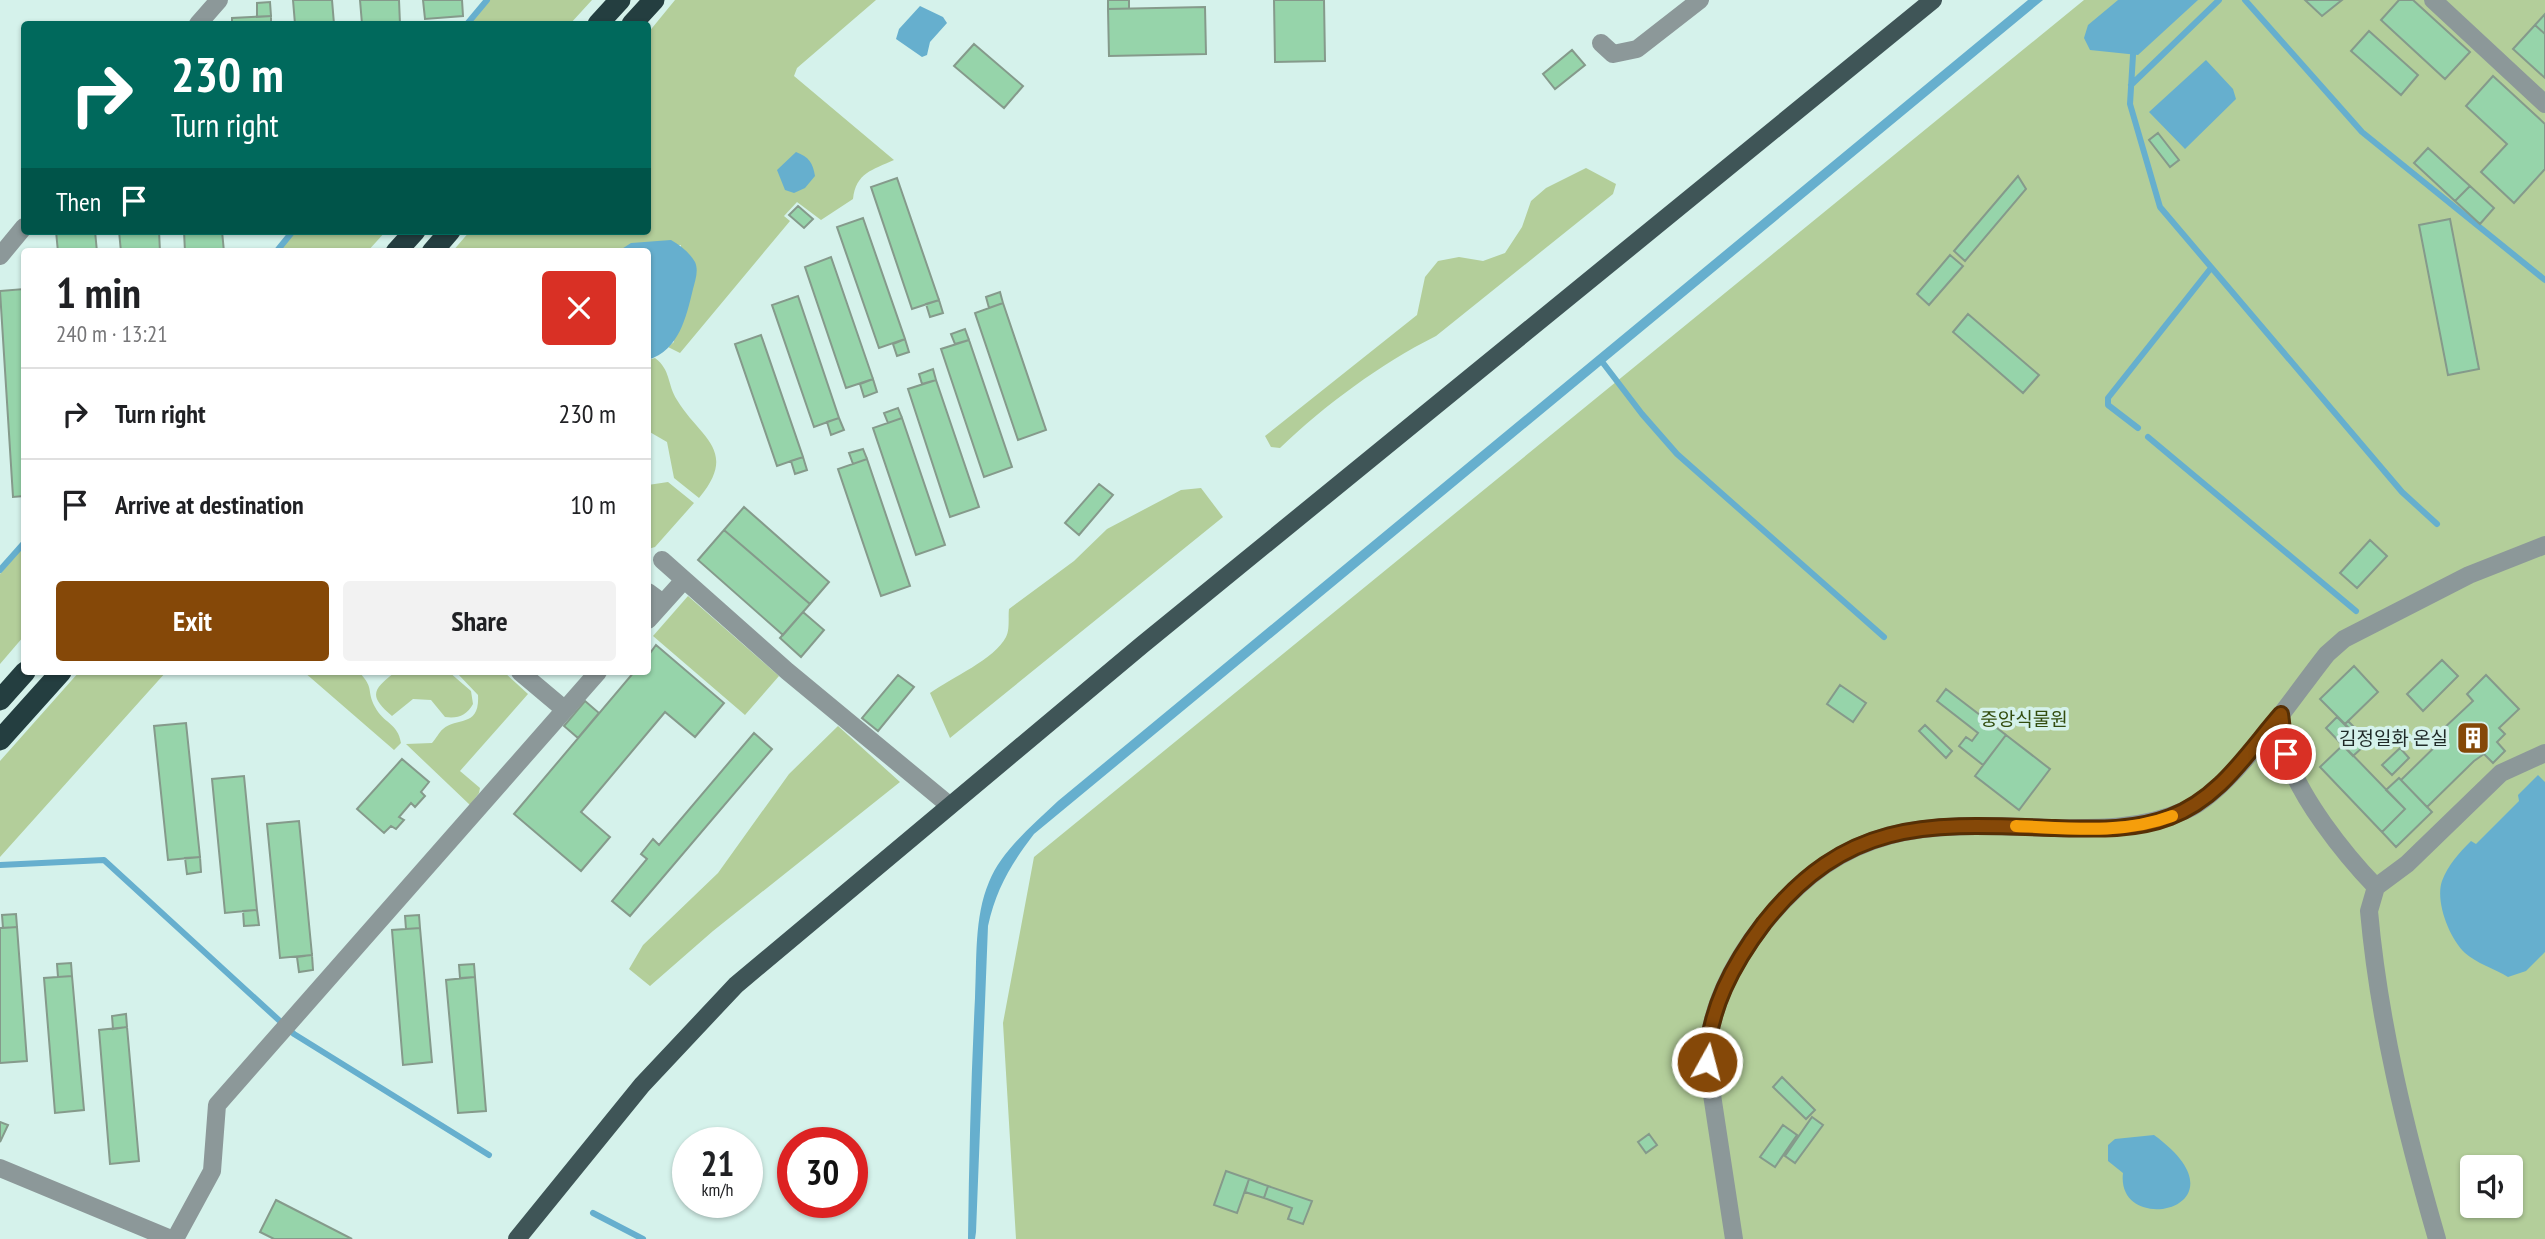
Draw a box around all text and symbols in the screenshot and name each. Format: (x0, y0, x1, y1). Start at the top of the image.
text: 230 m (171, 42, 284, 106)
icon: right (56, 49, 147, 140)
text: Turn right (171, 104, 279, 146)
icon: arrive (115, 182, 153, 220)
text: Then (56, 185, 101, 218)
text: 1 min (56, 265, 141, 320)
button: close (542, 271, 616, 345)
text: 240 m · 13:21 (56, 319, 168, 348)
icon: right (56, 395, 94, 433)
text: Turn right (115, 397, 206, 430)
text: 230 m (558, 397, 616, 430)
icon: arrive (56, 486, 94, 524)
text: Arrive at destination (115, 488, 304, 521)
text: 10 m (570, 488, 616, 521)
button: Exit (56, 581, 329, 661)
button: Share (343, 581, 616, 661)
park label: 중앙식물원 (1980, 707, 2068, 731)
building icon: 김정일화 온실 (2454, 719, 2492, 757)
pin (2256, 724, 2316, 784)
place label: 김정일화 온실 (2339, 726, 2448, 750)
icon: arrive (2267, 735, 2305, 773)
position arrow (1670, 1025, 1744, 1099)
speed limit sign: 30 (777, 1127, 868, 1218)
text: 21 (701, 1140, 734, 1186)
map controls (2460, 1155, 2523, 1218)
button: sound (2460, 1155, 2523, 1218)
text: km/h (702, 1178, 733, 1201)

